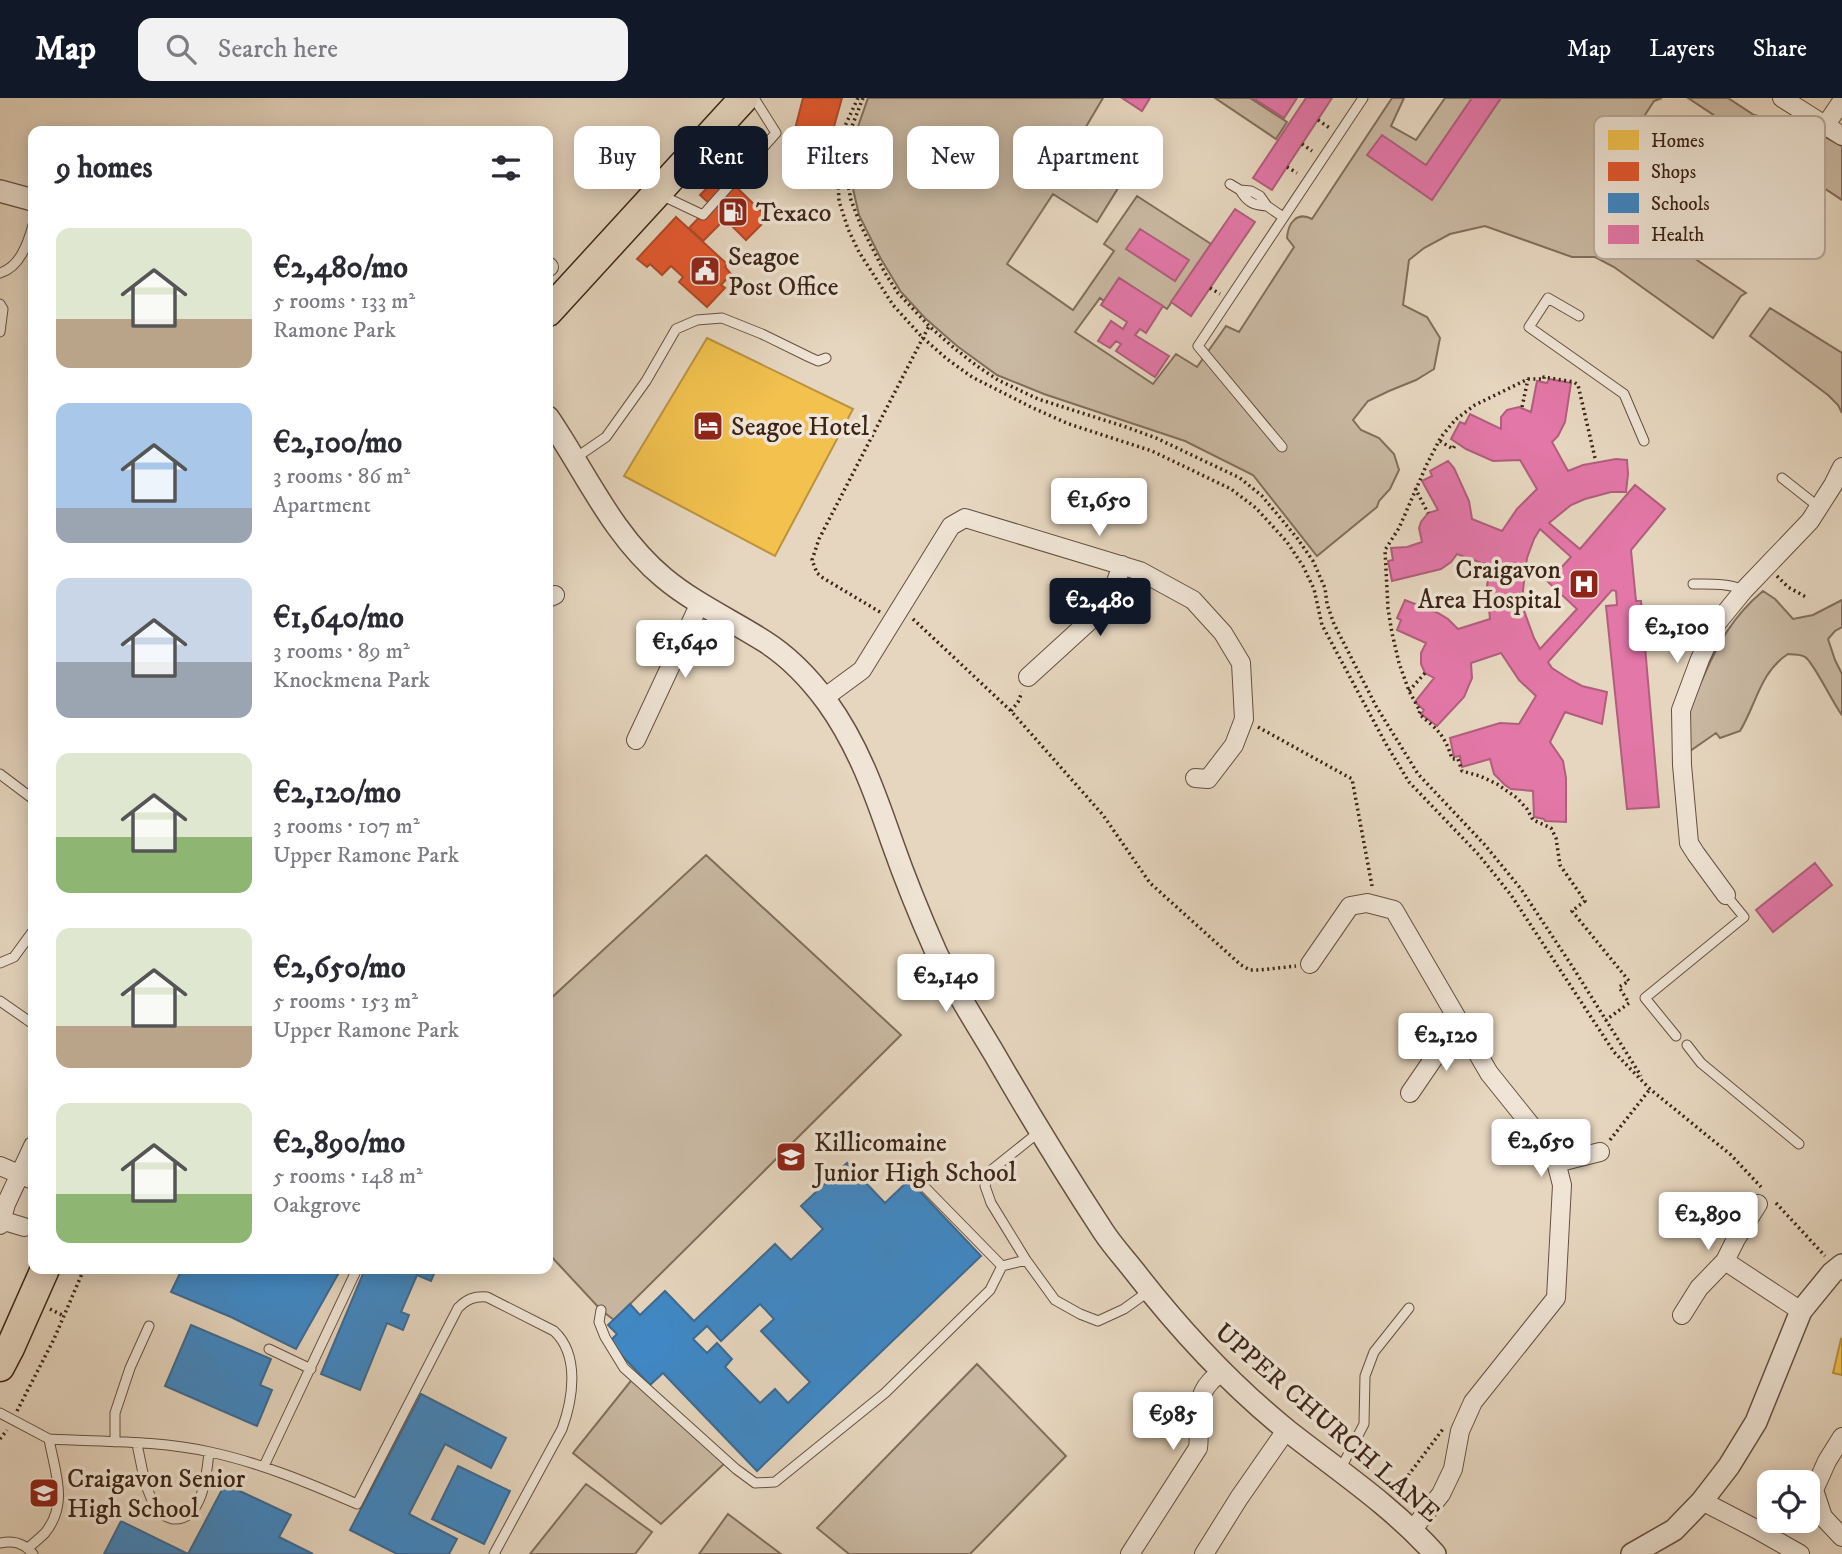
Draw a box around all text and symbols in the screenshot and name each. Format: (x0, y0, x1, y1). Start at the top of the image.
search box (138, 18, 628, 81)
text: Map (35, 29, 96, 70)
icon: search (162, 30, 200, 68)
text: Search here (218, 33, 338, 66)
text: Map (1567, 34, 1611, 64)
text: Layers (1649, 34, 1715, 64)
text: Share (1753, 34, 1807, 64)
legend (1594, 116, 1825, 259)
chip: Buy (574, 126, 660, 189)
chip: Rent (674, 126, 768, 189)
chip: Filters (782, 126, 893, 189)
chip: New (907, 126, 999, 189)
chip: Apartment (1013, 126, 1163, 189)
text: Homes (1651, 130, 1704, 153)
icon: filters (487, 149, 525, 187)
text: 9 homes (56, 150, 153, 187)
text: Shops (1651, 161, 1696, 184)
text: Schools (1651, 193, 1710, 216)
fuel station icon: Texaco (716, 195, 750, 229)
place label: Texaco (756, 197, 832, 230)
text: Health (1651, 224, 1704, 247)
place label: Seagoe Post Office (728, 241, 839, 304)
text: €2,480/mo (273, 250, 408, 287)
public building icon: Seagoe Post Office (688, 254, 722, 288)
icon: home (112, 256, 196, 340)
text: 5 rooms · 133 m² (273, 287, 415, 316)
text: Ramone Park (273, 316, 396, 345)
hotel icon: Seagoe Hotel (691, 409, 725, 443)
place label: Seagoe Hotel (731, 411, 869, 444)
text: €2,100/mo (273, 425, 402, 462)
icon: home (112, 431, 196, 515)
text: 3 rooms · 86 m² (273, 462, 410, 491)
pin: €1,650 (1042, 478, 1156, 538)
text: €1,650 (1067, 486, 1131, 515)
text: Apartment (273, 491, 371, 520)
place label: Craigavon Area Hospital (1418, 554, 1561, 617)
hospital icon: Craigavon Area Hospital (1567, 567, 1601, 601)
pin: €2,480 (1043, 578, 1157, 638)
text: €2,480 (1066, 586, 1134, 615)
text: €1,640/mo (273, 600, 404, 637)
icon: home (112, 606, 196, 690)
pin: €2,100 (1620, 606, 1734, 665)
text: €2,100 (1645, 613, 1709, 642)
pin: €1,640 (628, 620, 742, 680)
text: €1,640 (652, 628, 718, 657)
text: 3 rooms · 89 m² (273, 637, 410, 666)
text: Knockmena Park (273, 666, 430, 695)
text: €2,120/mo (273, 775, 401, 812)
icon: home (112, 781, 196, 865)
text: 3 rooms · 107 m² (273, 812, 420, 841)
text: Upper Ramone Park (273, 841, 459, 870)
text: €2,650/mo (273, 950, 406, 987)
pin: €2,140 (889, 954, 1003, 1014)
icon: home (112, 956, 196, 1040)
text: €2,140 (913, 962, 979, 991)
text: 5 rooms · 153 m² (273, 987, 418, 1016)
pin: €2,120 (1389, 1014, 1503, 1073)
text: Upper Ramone Park (273, 1016, 459, 1045)
text: €2,120 (1414, 1021, 1478, 1050)
pin: €2,650 (1484, 1119, 1598, 1179)
text: €2,890/mo (273, 1125, 405, 1162)
place label: Killicomaine Junior High School (812, 1127, 1016, 1190)
text: €2,650 (1507, 1127, 1575, 1156)
icon: home (112, 1131, 196, 1215)
school or university icon: Killicomaine Junior High School (774, 1140, 808, 1174)
text: 5 rooms · 148 m² (273, 1162, 423, 1191)
text: Oakgrove (273, 1191, 361, 1220)
pin: €2,890 (1651, 1192, 1765, 1252)
text: €2,890 (1675, 1200, 1741, 1229)
street label: UPPER CHURCH LANE (1207, 1316, 1447, 1530)
pin: €985 (1132, 1392, 1214, 1452)
text: €985 (1149, 1400, 1197, 1429)
place label: Craigavon Senior High School (67, 1463, 246, 1526)
map controls (1757, 1470, 1820, 1533)
button: locate (1757, 1470, 1820, 1533)
school or university icon: Craigavon Senior High School (27, 1476, 61, 1510)

